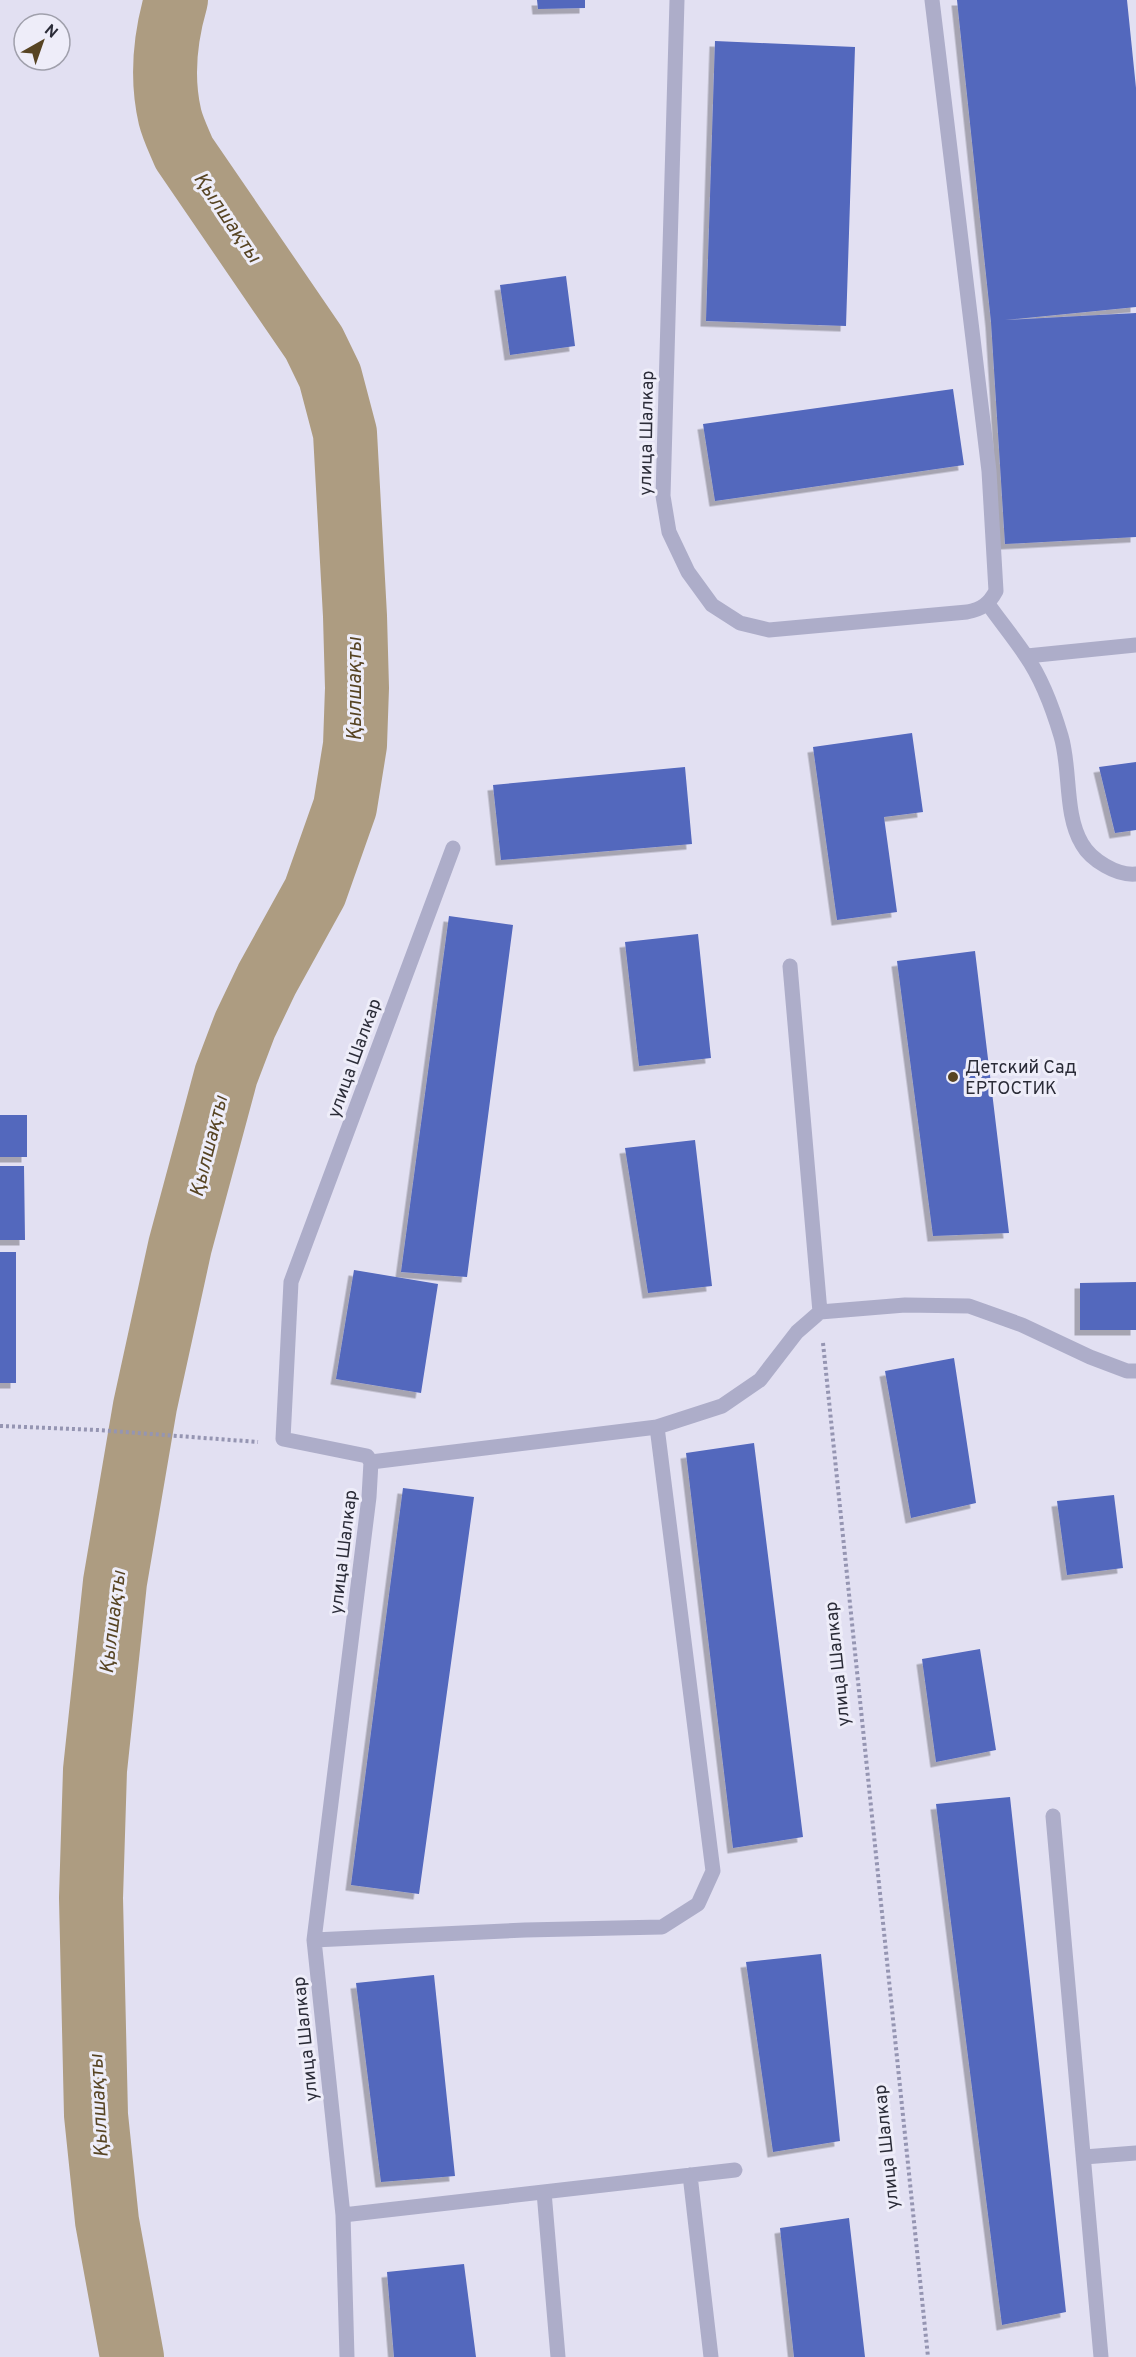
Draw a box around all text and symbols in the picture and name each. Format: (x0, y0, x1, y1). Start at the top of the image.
north arrow (12, 12, 72, 72)
text: N (40, 21, 61, 43)
water label: Қылшақты (187, 168, 267, 269)
street label: улица Шалкар (635, 370, 660, 496)
water label: Қылшақты (343, 636, 369, 741)
street label: улица Шалкар (323, 996, 388, 1121)
place label: Детский Сад ЕРТОСТИК (965, 1057, 1077, 1101)
marker: Детский Сад ЕРТОСТИК (946, 1070, 960, 1084)
water label: Қылшақты (185, 1092, 235, 1200)
street label: улица Шалкар (325, 1489, 364, 1616)
water label: Қылшақты (95, 1568, 133, 1675)
street label: улица Шалкар (821, 1600, 856, 1727)
street label: улица Шалкар (289, 1975, 324, 2102)
water label: Қылшақты (84, 2053, 116, 2158)
street label: улица Шалкар (870, 2083, 905, 2210)

